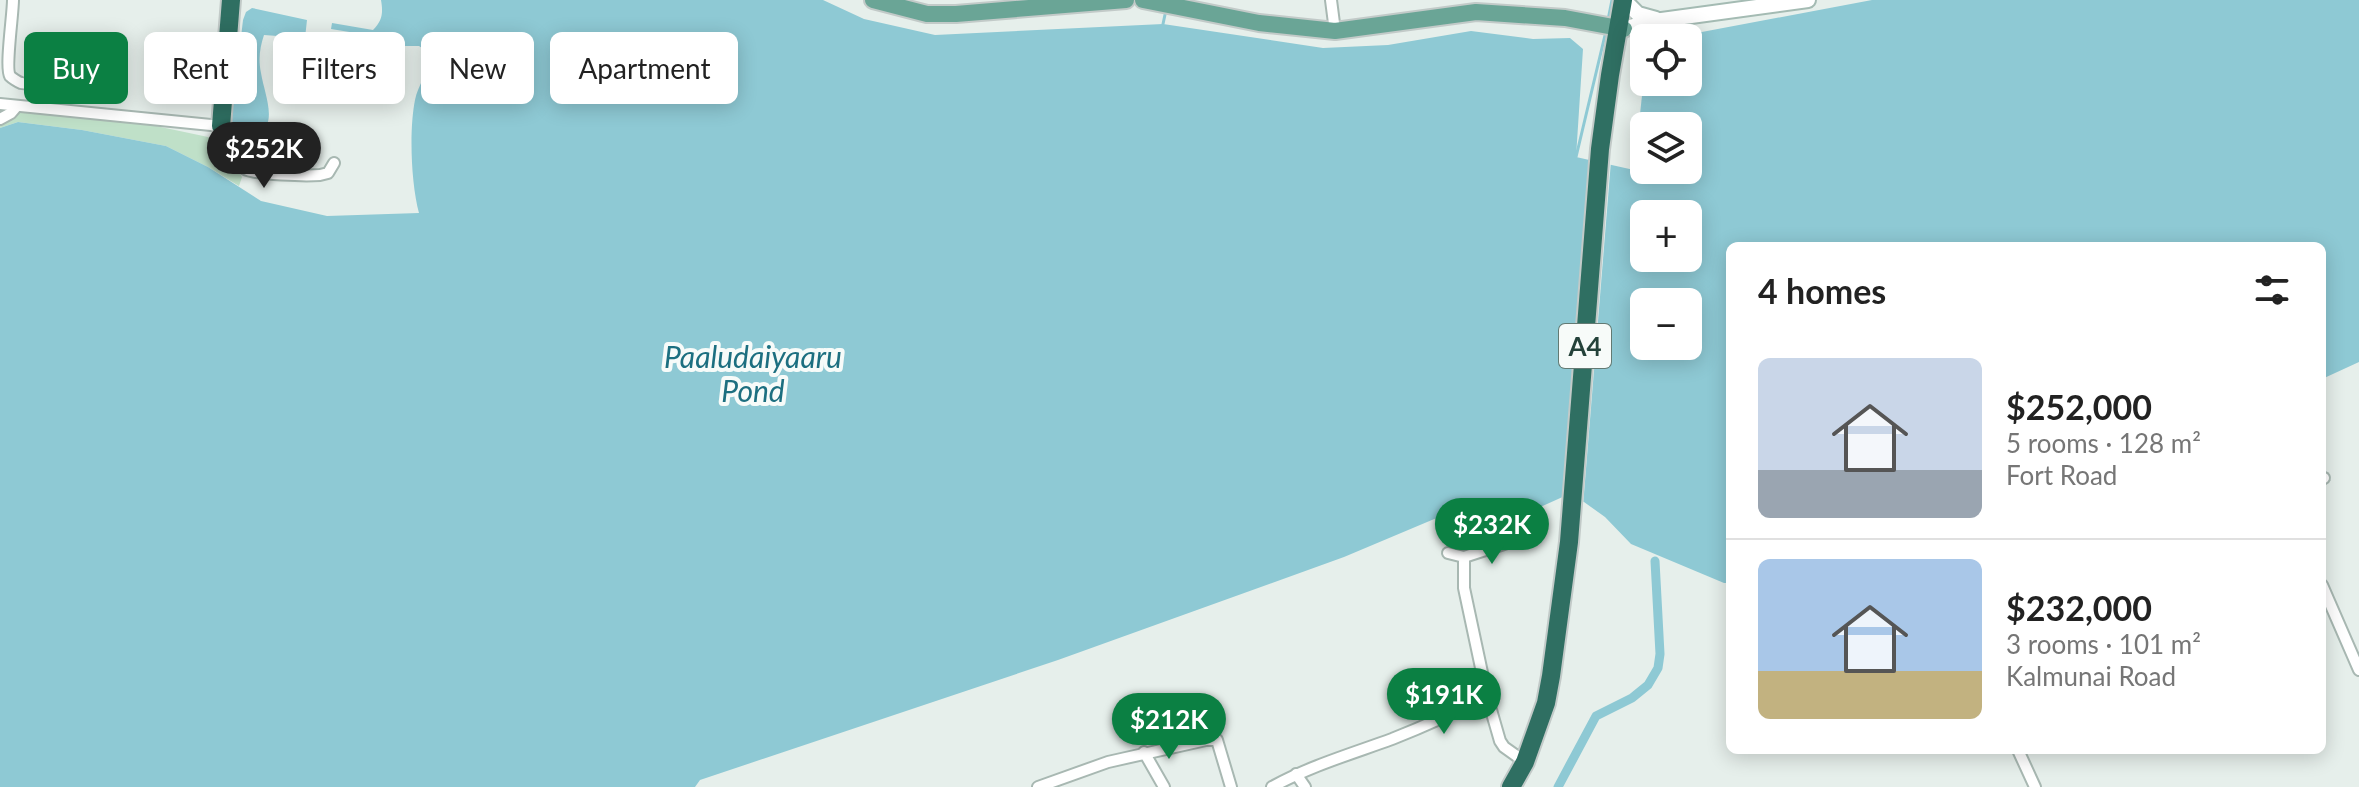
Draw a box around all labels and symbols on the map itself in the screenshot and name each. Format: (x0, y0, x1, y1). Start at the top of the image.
pin: $252K (208, 122, 320, 190)
road number: A4 (1559, 324, 1611, 368)
water label: Paaludaiyaaru Pond (664, 338, 842, 408)
pin: $232K (1436, 498, 1548, 566)
pin: $191K (1388, 668, 1500, 736)
pin: $212K (1113, 693, 1225, 761)

